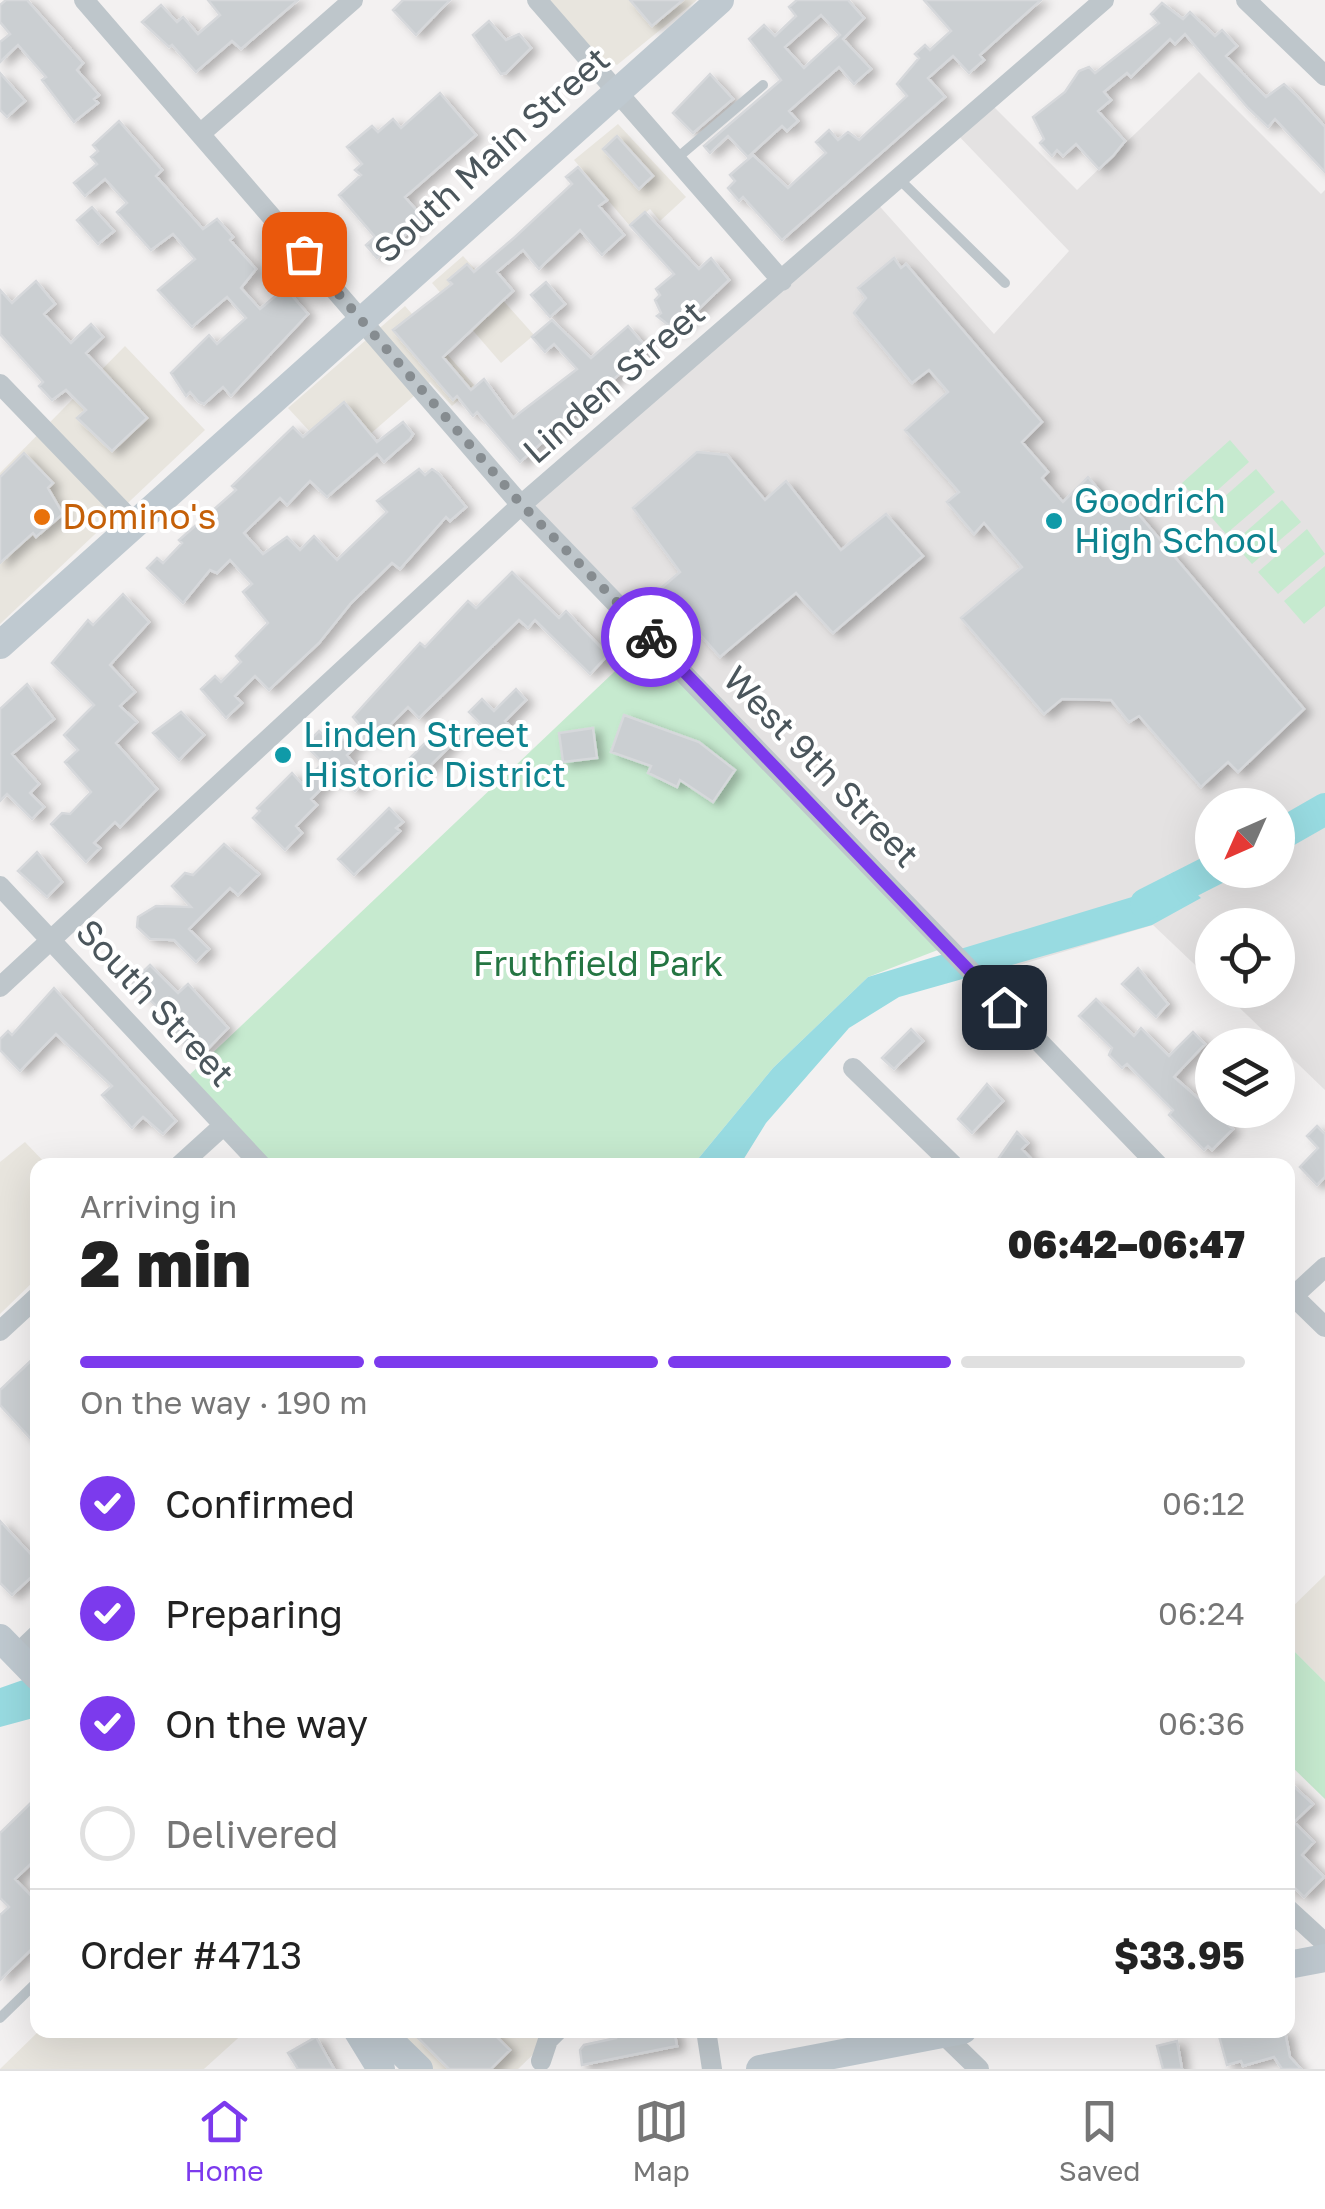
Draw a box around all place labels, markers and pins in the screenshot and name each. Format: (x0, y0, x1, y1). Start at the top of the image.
pin (262, 212, 347, 297)
place label: Goodrich High School (1074, 479, 1278, 561)
place label: Domino's (62, 495, 216, 537)
marker: Domino's (31, 506, 53, 528)
marker: Goodrich High School (1043, 510, 1065, 532)
place label: Linden Street Historic District (303, 713, 566, 795)
marker: Linden Street Historic District (272, 744, 294, 766)
pin (962, 965, 1047, 1050)

